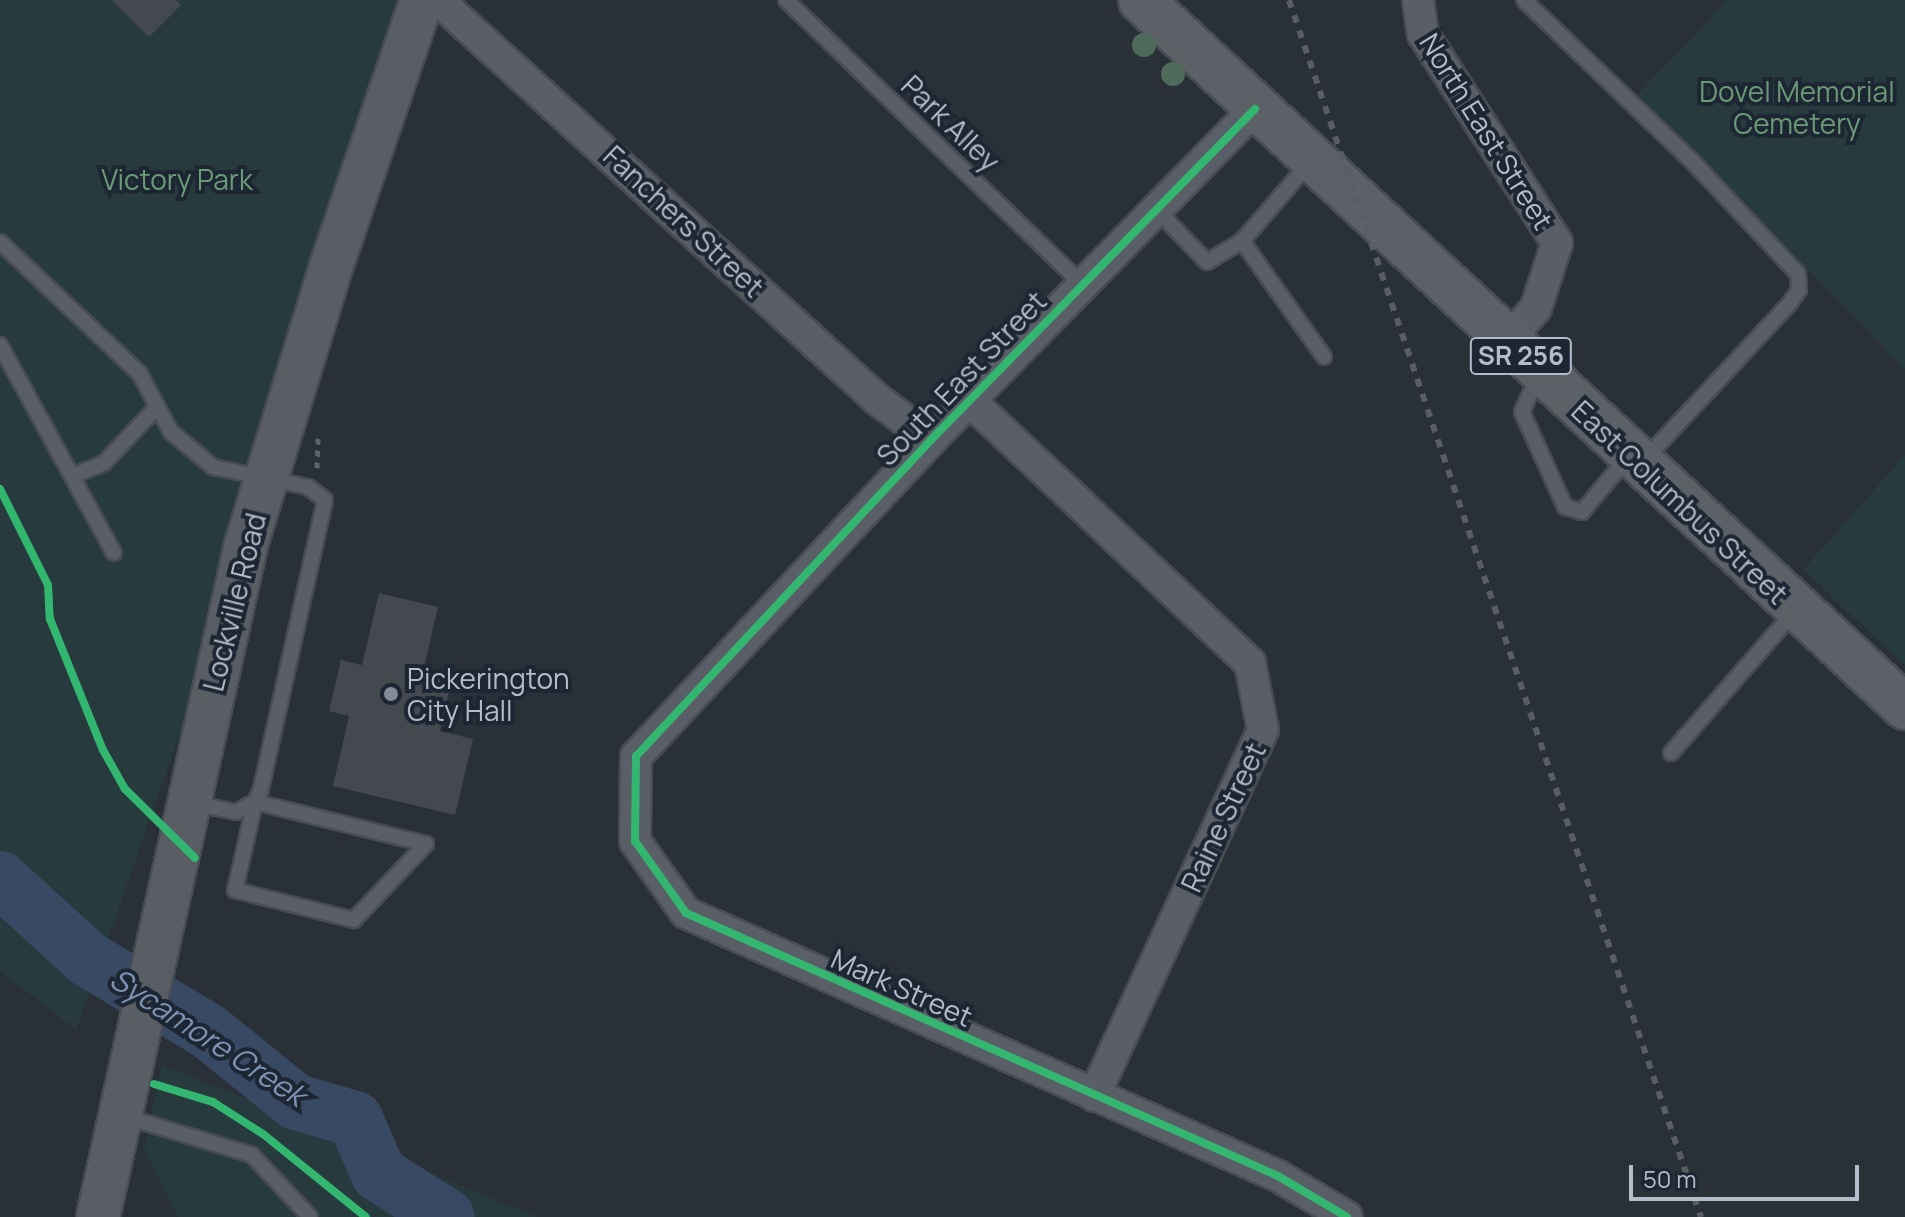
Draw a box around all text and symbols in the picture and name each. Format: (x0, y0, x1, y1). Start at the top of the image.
street label: North East Street (1413, 27, 1561, 235)
street label: Park Alley (895, 68, 1007, 178)
park label: Dovel Memorial Cemetery (1699, 74, 1895, 140)
street label: Fanchers Street (597, 138, 771, 304)
park label: Victory Park (101, 162, 253, 196)
street label: South East Street (869, 284, 1053, 472)
road number: SR 256 (1469, 334, 1573, 378)
street label: East Columbus Street (1565, 393, 1795, 611)
street label: Lockville Road (196, 509, 272, 695)
place label: Pickerington City Hall (407, 661, 570, 727)
marker: Pickerington City Hall (382, 685, 400, 703)
street label: Raine Street (1174, 737, 1272, 897)
street label: Mark Street (826, 941, 978, 1033)
water label: Sycamore Creek (104, 960, 312, 1114)
scale bar (1633, 1149, 1863, 1199)
text: 50 m (1643, 1162, 1697, 1195)

